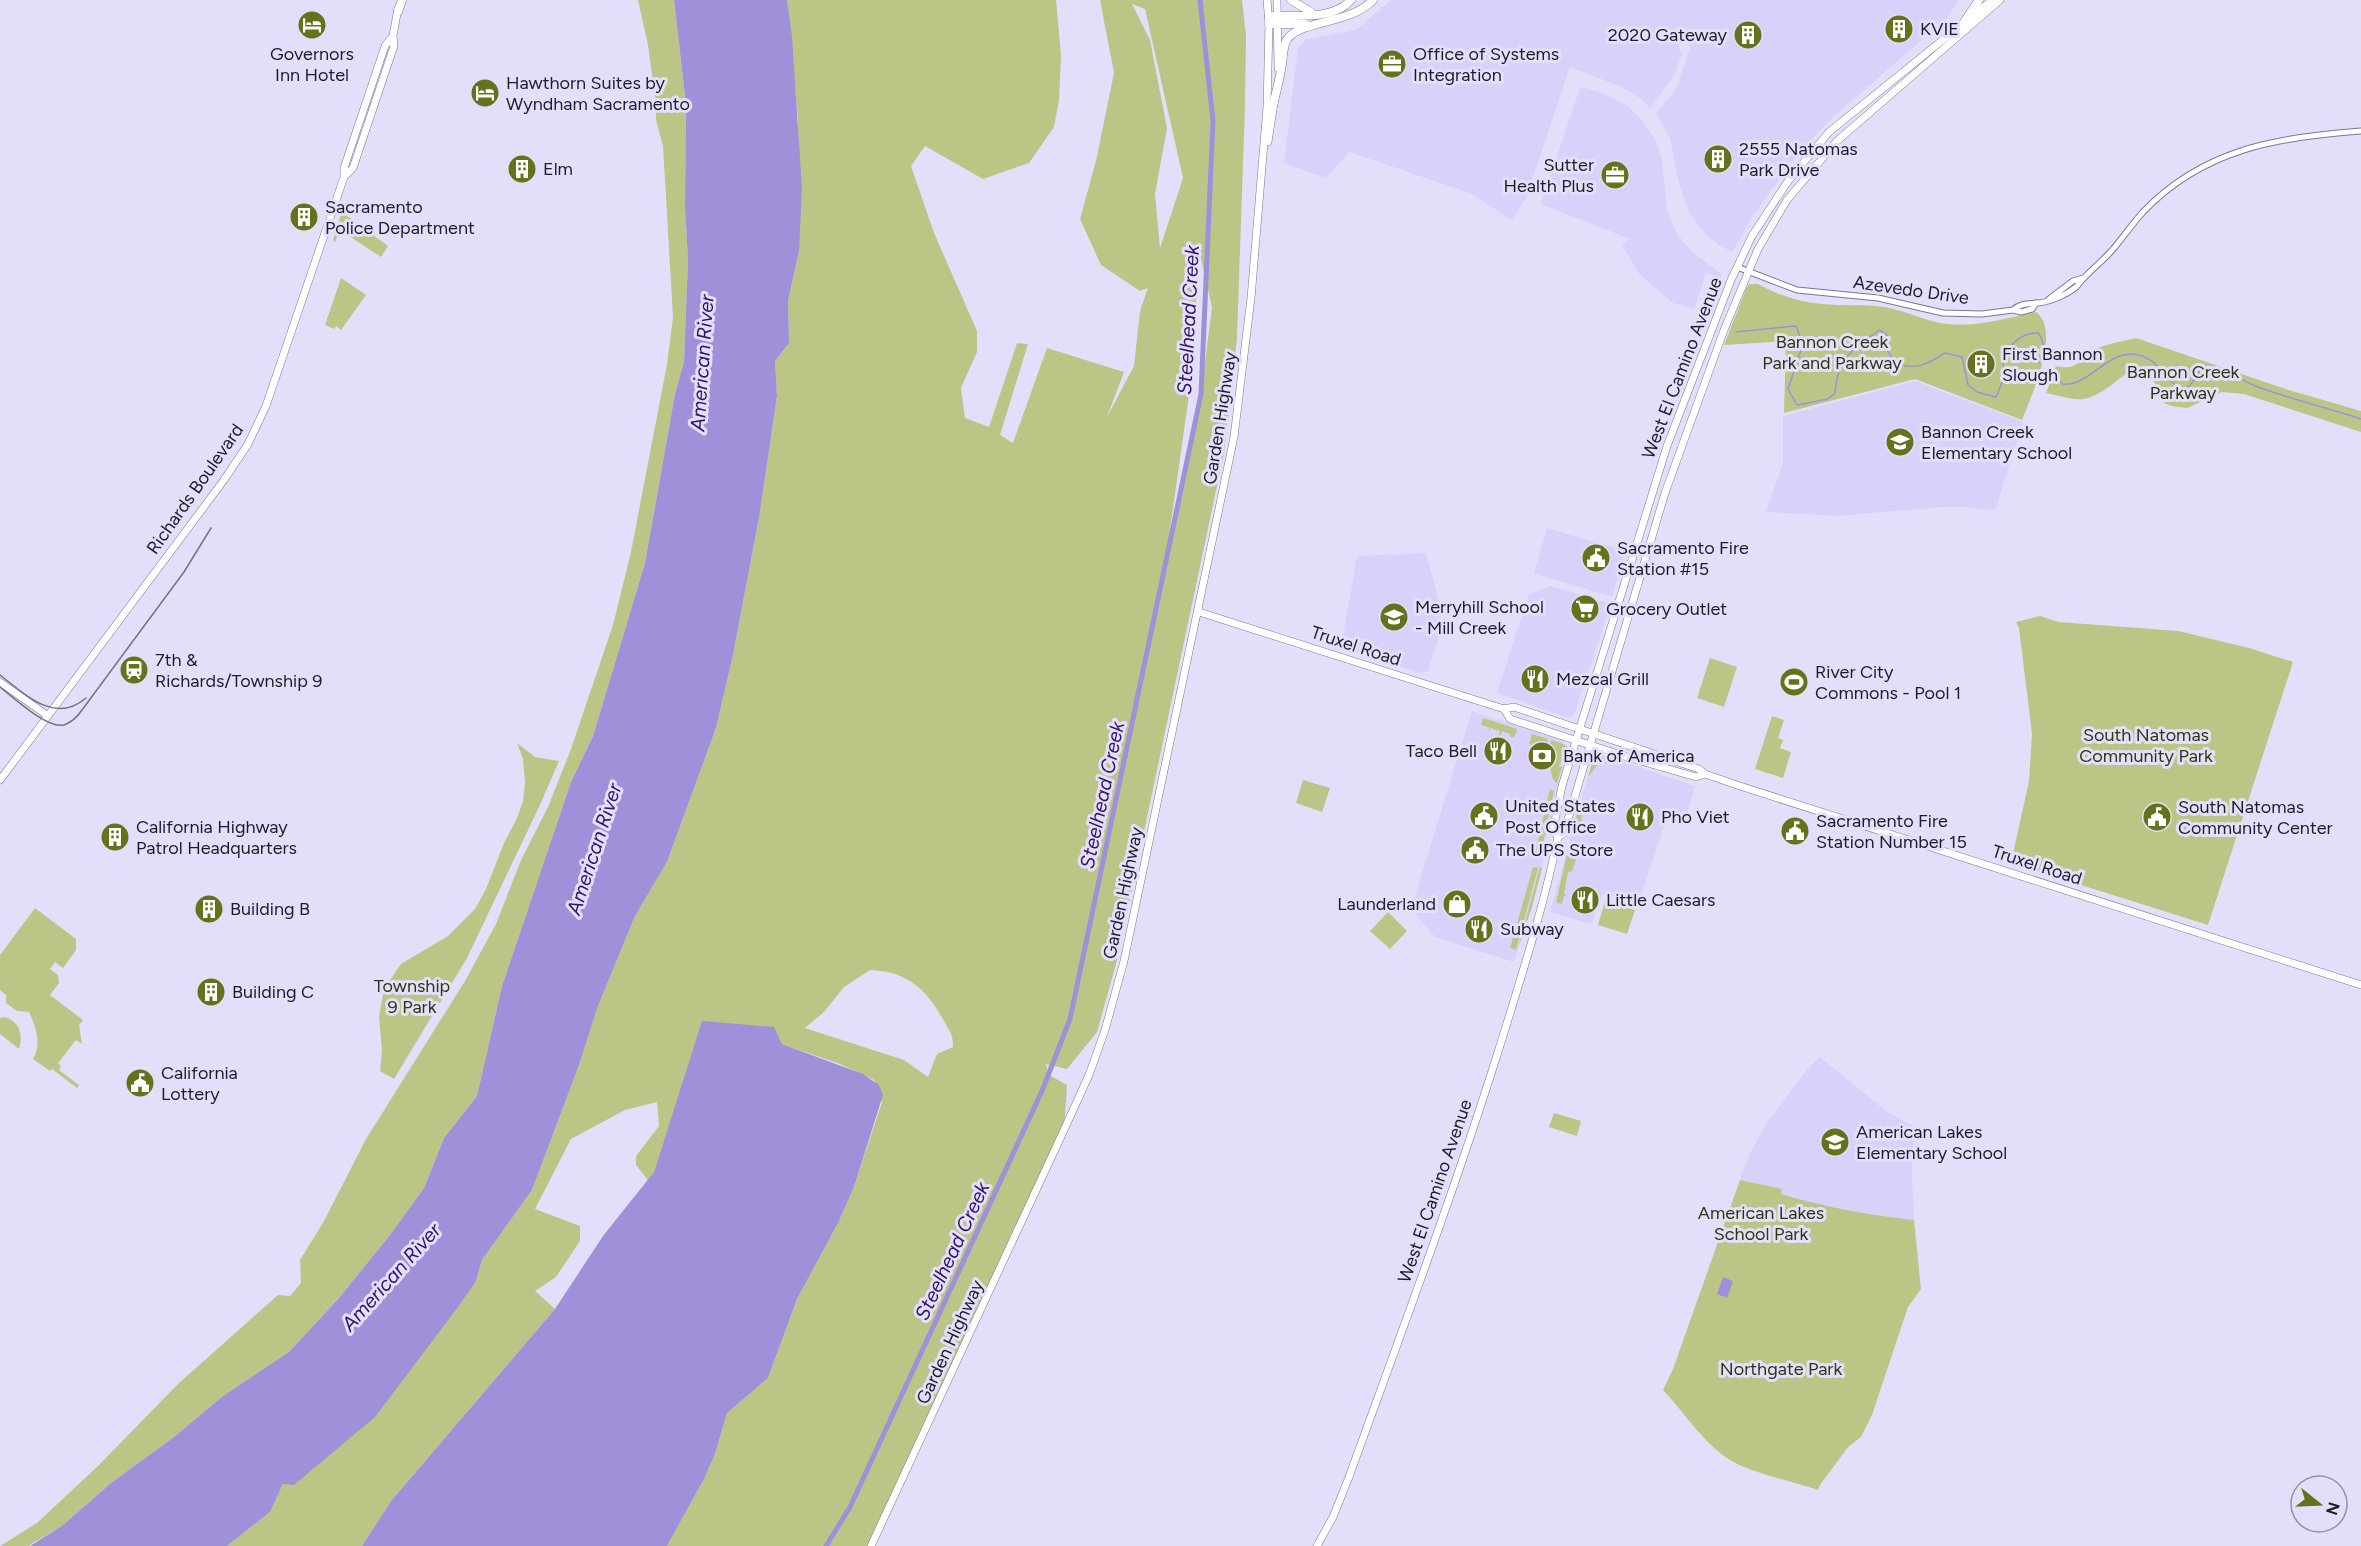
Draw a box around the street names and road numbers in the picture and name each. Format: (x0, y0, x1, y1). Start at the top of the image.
street label: Azevedo Drive (1852, 271, 1970, 309)
street label: West El Camino Avenue (1637, 274, 1727, 462)
street label: Garden Highway (1199, 349, 1241, 486)
street label: Richards Boulevard (142, 420, 248, 558)
street label: Truxel Road (1308, 621, 1404, 671)
street label: Garden Highway (1098, 824, 1148, 961)
street label: Truxel Road (1989, 840, 2085, 890)
street label: West El Camino Avenue (1393, 1096, 1477, 1286)
street label: Garden Highway (912, 1276, 989, 1408)

